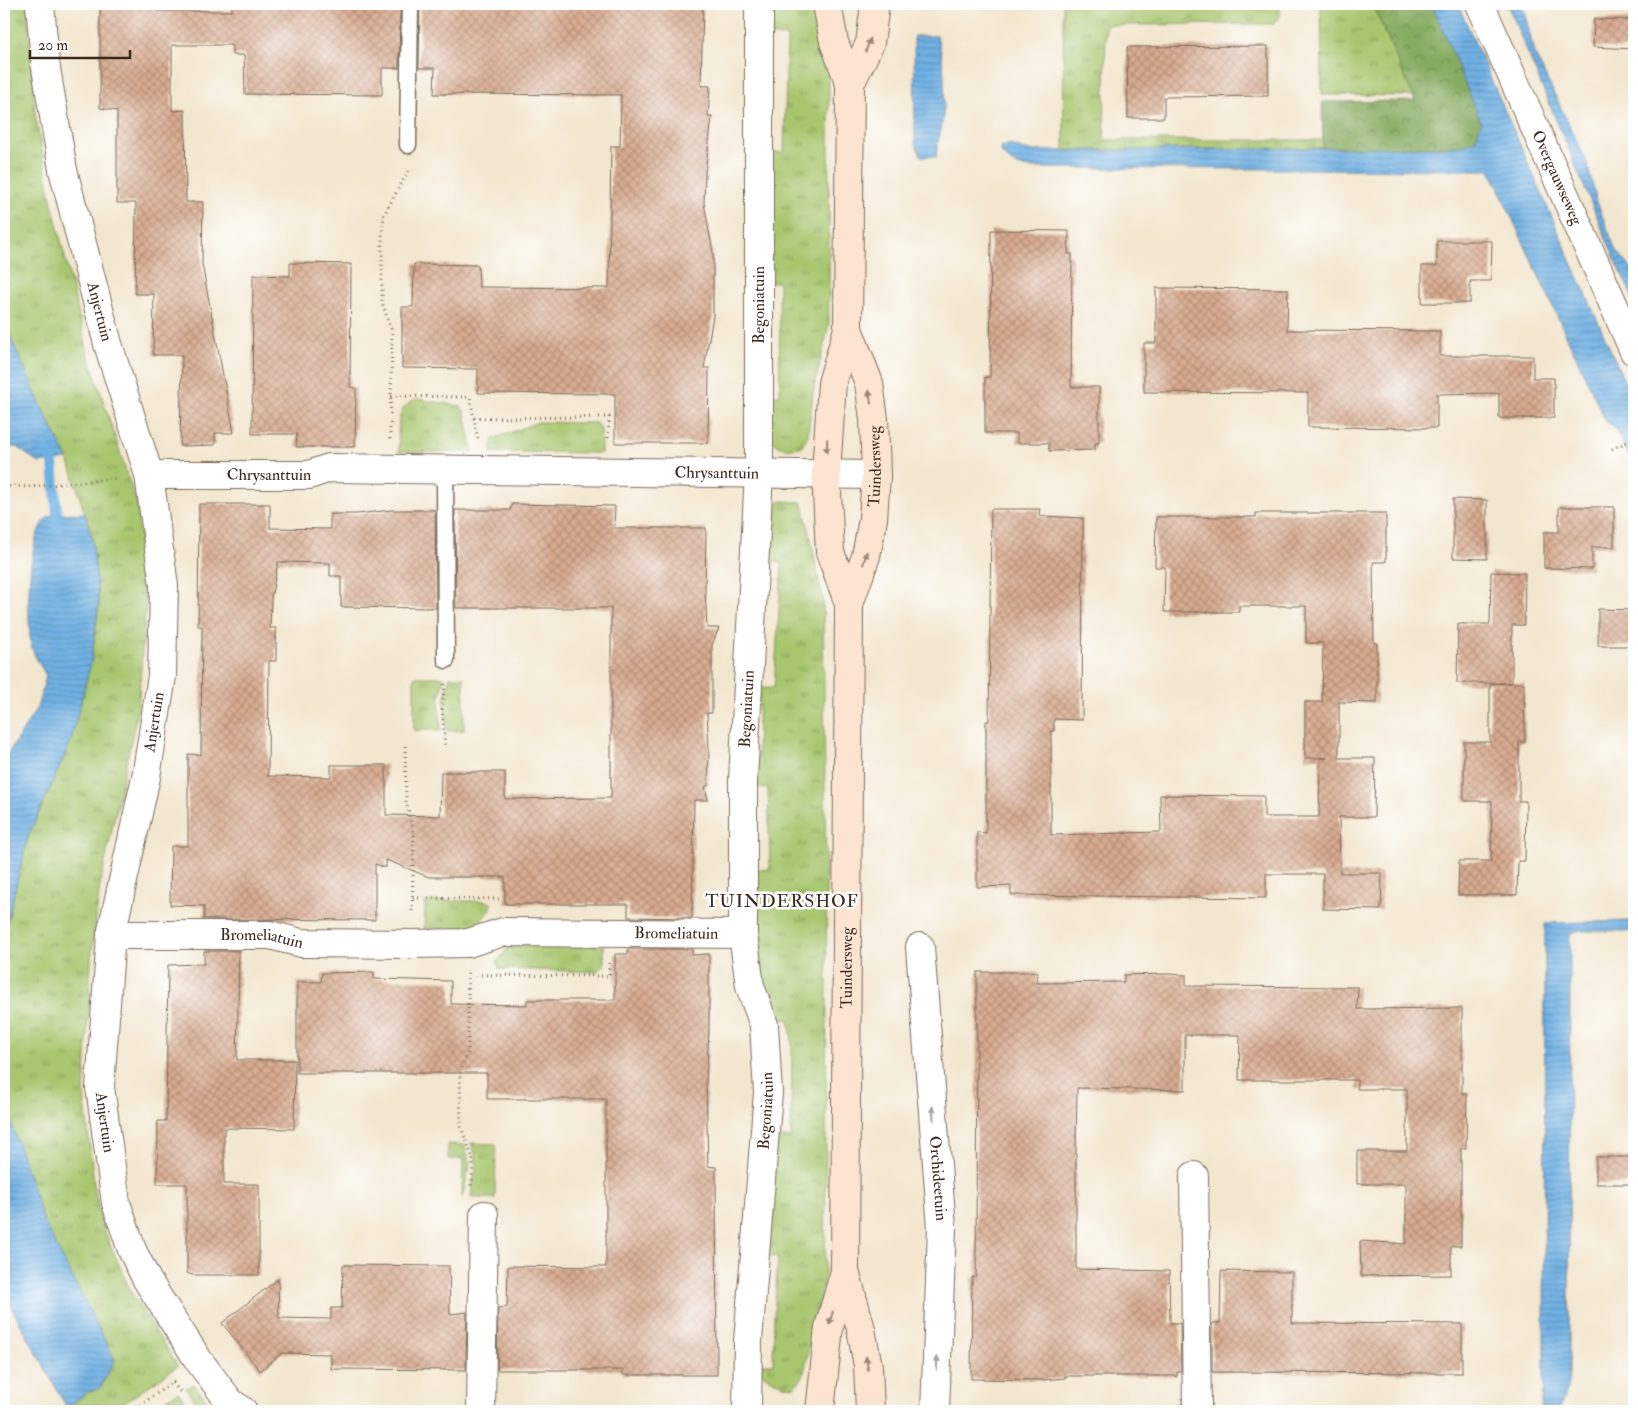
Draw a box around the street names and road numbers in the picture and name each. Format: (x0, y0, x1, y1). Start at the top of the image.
street label: Overgauwseweg (1527, 127, 1587, 229)
street label: Begoniatuin (749, 266, 769, 344)
street label: Anjertuin (82, 279, 117, 344)
street label: Tuindersweg (864, 424, 886, 508)
street label: Chrysanttuin (674, 462, 759, 484)
street label: Chrysanttuin (227, 465, 311, 485)
street label: Begoniatuin (735, 670, 759, 748)
street label: Anjertuin (139, 690, 169, 755)
street label: Bromeliatuin (634, 923, 718, 944)
street label: Bromeliatuin (220, 925, 305, 953)
street label: Tuindersweg (837, 926, 857, 1008)
street label: Begoniatuin (753, 1071, 778, 1150)
street label: Anjertuin (91, 1090, 119, 1154)
street label: Orchideetuin (925, 1135, 951, 1222)

